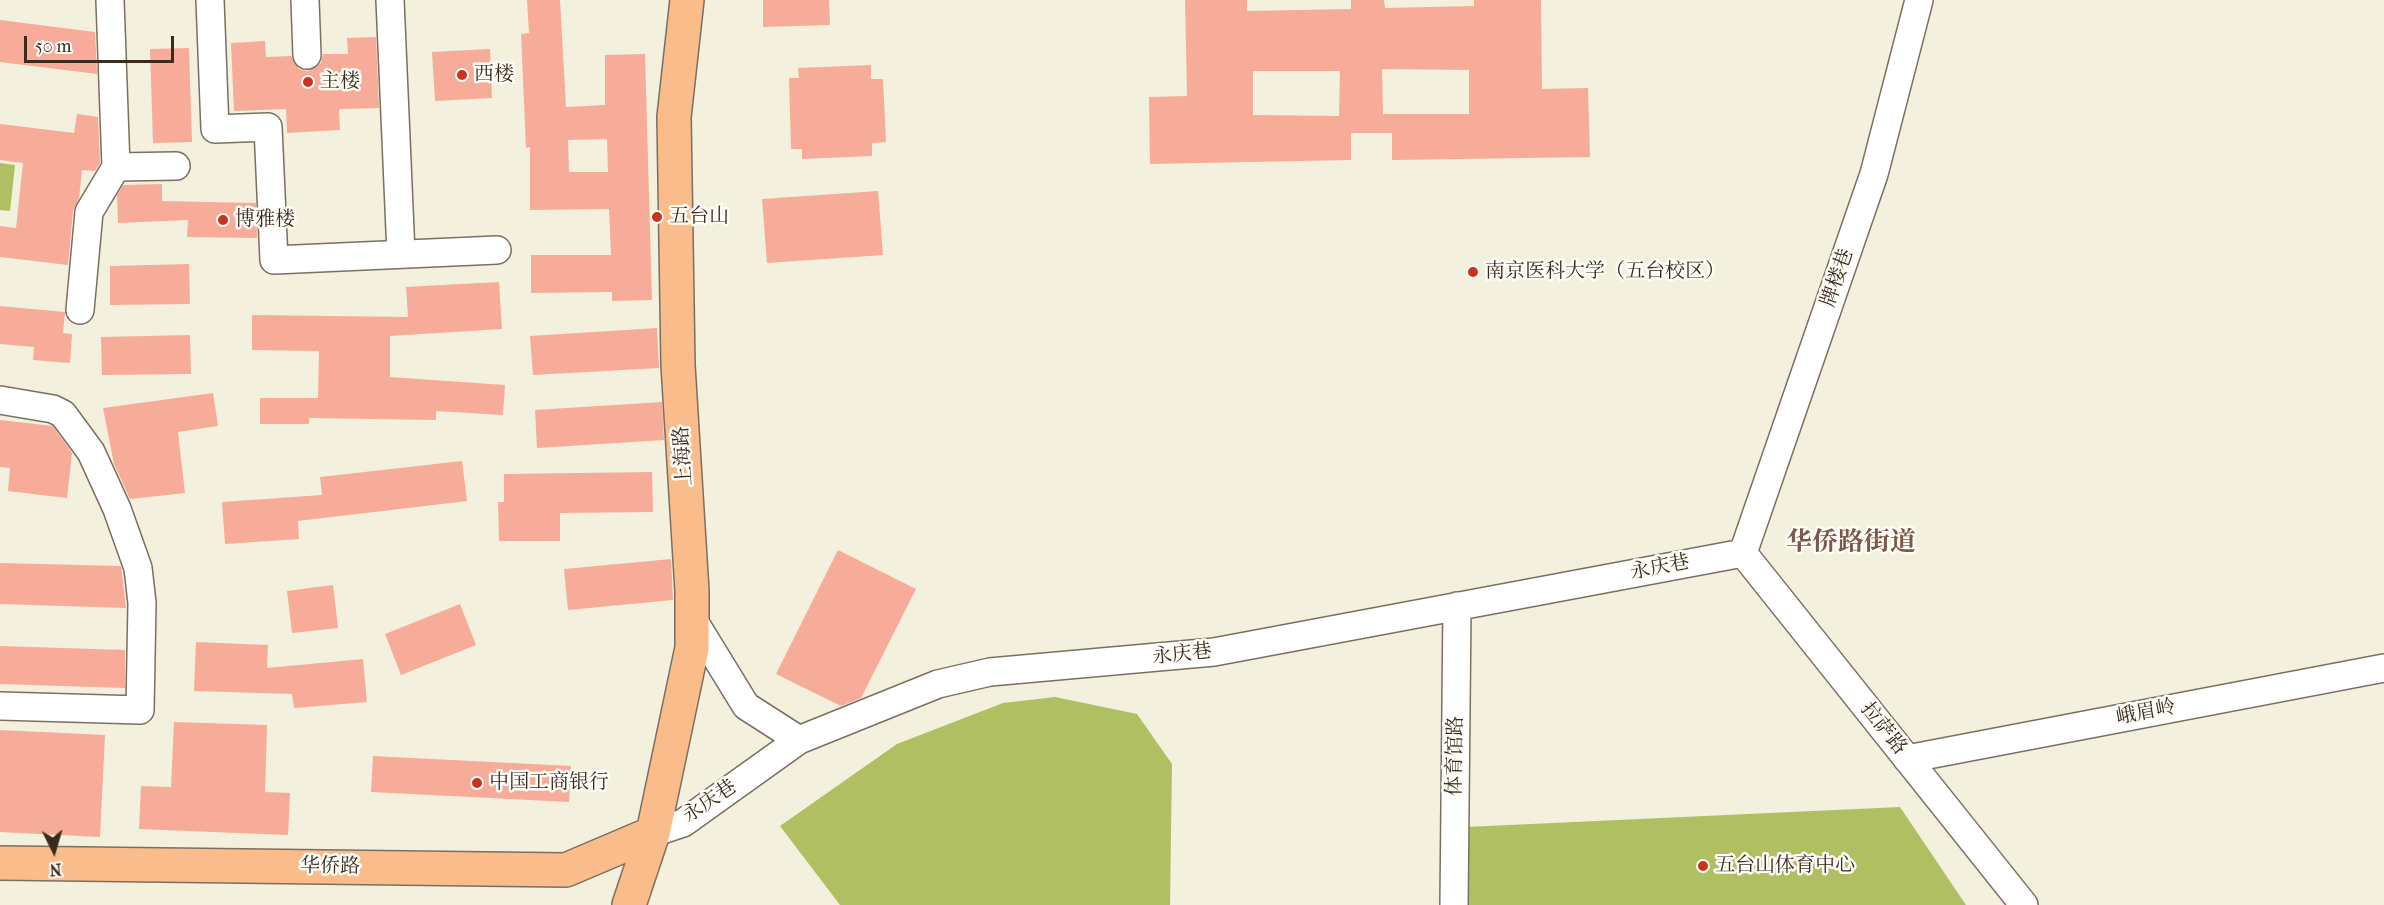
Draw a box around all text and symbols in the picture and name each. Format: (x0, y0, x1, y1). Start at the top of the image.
scale bar (27, 24, 177, 62)
text: 50 m (35, 36, 71, 57)
place label: 西楼 (474, 63, 514, 87)
marker: 西楼 (455, 68, 469, 82)
place label: 主楼 (320, 70, 360, 94)
marker: 主楼 (301, 75, 315, 89)
place label: 五台山 (669, 205, 729, 229)
place label: 博雅楼 (235, 208, 295, 232)
marker: 五台山 (650, 210, 664, 224)
marker: 博雅楼 (216, 213, 230, 227)
street label: 牌楼巷 (1817, 246, 1859, 310)
place label: 南京医科大学（五台校区） (1485, 260, 1725, 284)
marker: 南京医科大学（五台校区） (1466, 265, 1480, 279)
street label: 上海路 (670, 425, 698, 487)
district label: 华侨路街道 (1786, 528, 1916, 560)
street label: 永庆巷 (1628, 550, 1692, 586)
street label: 永庆巷 (1151, 640, 1213, 670)
street label: 峨眉岭 (2114, 695, 2178, 731)
street label: 拉萨路 (1855, 698, 1911, 760)
street label: 体育馆路 (1443, 716, 1469, 796)
place label: 中国工商银行 (489, 771, 609, 795)
street label: 永庆巷 (678, 775, 742, 829)
marker: 中国工商银行 (470, 776, 484, 790)
north arrow (24, 821, 84, 881)
street label: 华侨路 (300, 854, 360, 880)
place label: 五台山体育中心 (1715, 854, 1855, 878)
text: N (49, 859, 62, 879)
marker: 五台山体育中心 (1696, 859, 1710, 873)

